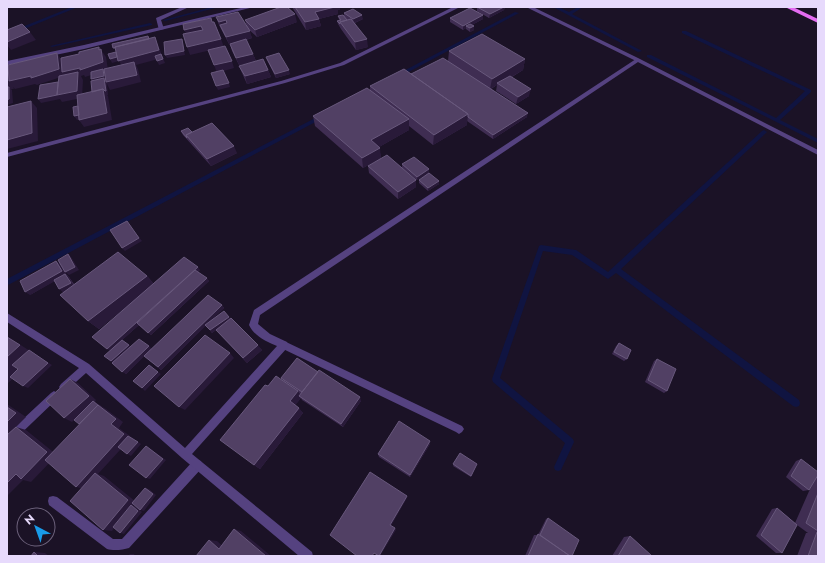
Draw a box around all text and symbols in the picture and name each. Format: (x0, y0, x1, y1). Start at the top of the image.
north arrow (16, 507, 56, 547)
text: N (21, 511, 38, 528)

